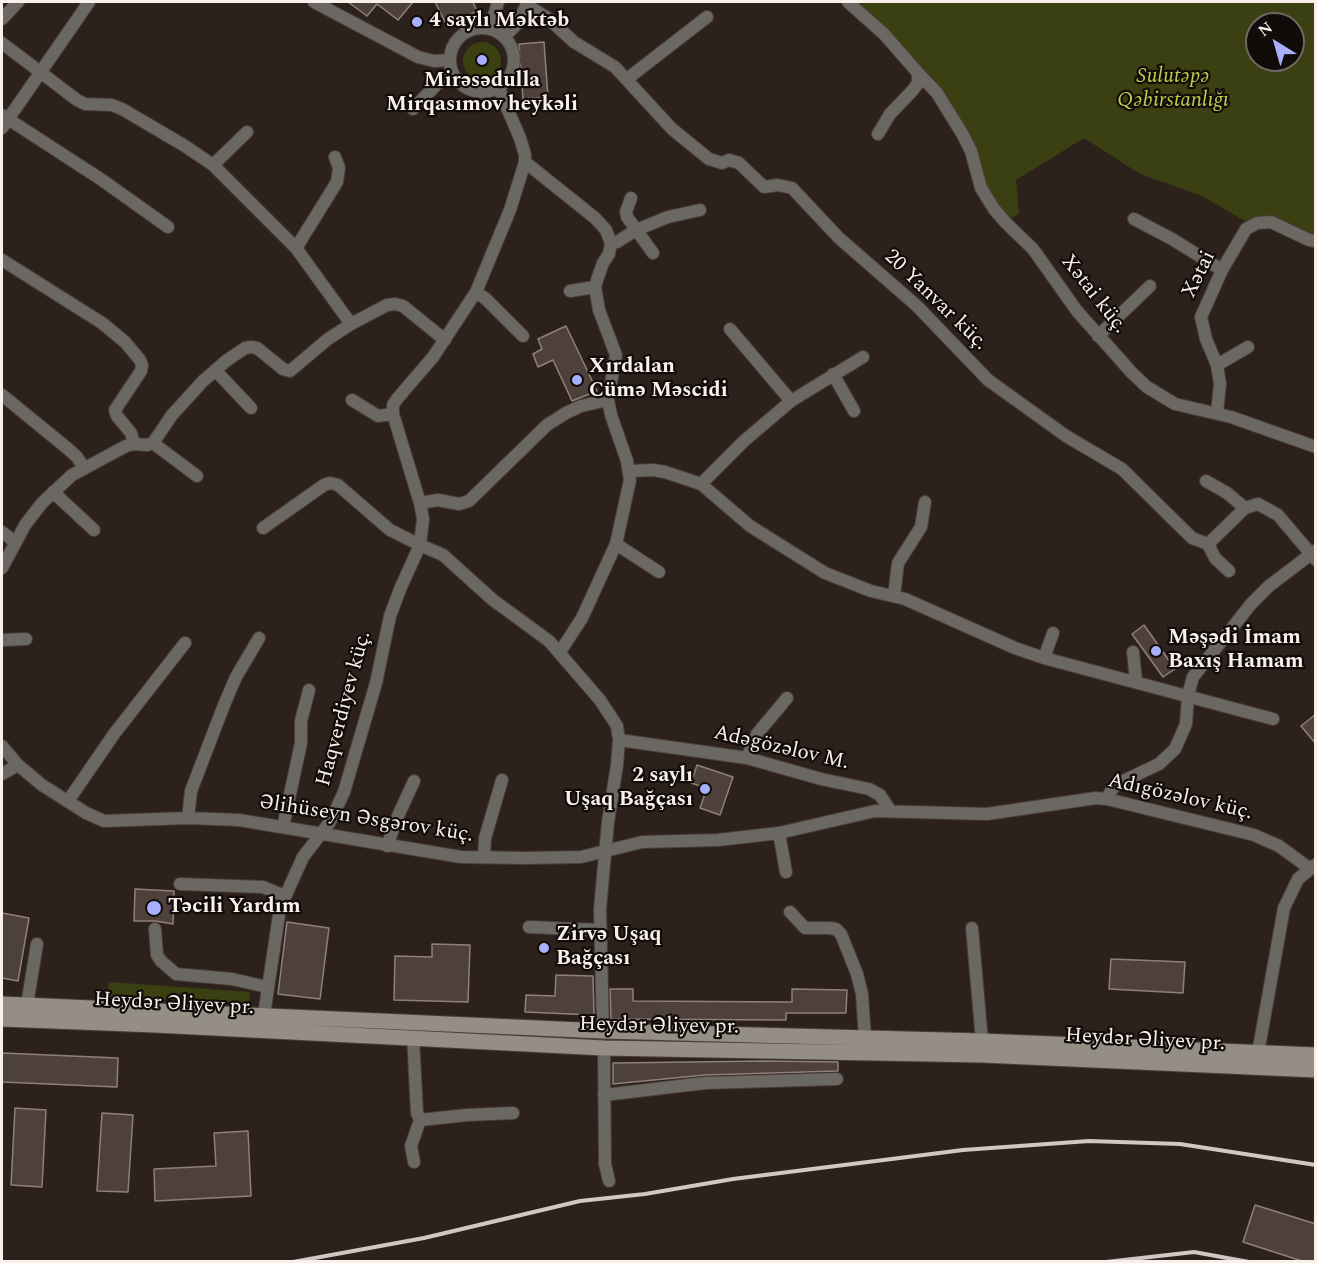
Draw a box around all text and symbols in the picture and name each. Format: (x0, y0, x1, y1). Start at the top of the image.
place label: 4 saylı Məktəb (429, 9, 569, 35)
north arrow (1245, 12, 1305, 72)
marker: 4 saylı Məktəb (410, 15, 424, 29)
text: N (1253, 16, 1278, 43)
marker: Mirəsədulla Mirqasımov heykəli (475, 53, 489, 67)
park label: Sulutəpə Qəbirstanlığı (1117, 65, 1229, 115)
place label: Mirəsədulla Mirqasımov heykəli (386, 69, 578, 119)
street label: 20 Yanvar küç. (878, 245, 992, 357)
street label: Xətai (1178, 247, 1222, 303)
street label: Xətai küç. (1054, 251, 1132, 339)
place label: Xırdalan Cümə Məscidi (589, 355, 728, 405)
marker: Xırdalan Cümə Məscidi (570, 373, 584, 387)
place label: Məşədi İmam Baxış Hamam (1168, 626, 1304, 676)
street label: Haqverdiyev küç. (312, 629, 378, 789)
marker: Məşədi İmam Baxış Hamam (1149, 644, 1163, 658)
street label: Adəgözəlov M. (711, 721, 851, 777)
place label: 2 saylı Uşaq Bağçası (564, 764, 693, 814)
street label: Adıgözəlov küç. (1105, 769, 1255, 827)
marker: 2 saylı Uşaq Bağçası (698, 782, 712, 796)
street label: Əlihüseyn Əsgərov küç. (257, 791, 475, 849)
place label: Təcili Yardım (168, 895, 301, 921)
marker: Təcili Yardım (145, 899, 163, 917)
place label: Zirvə Uşaq Bağçası (556, 923, 662, 973)
marker: Zirvə Uşaq Bağçası (537, 941, 551, 955)
street label: Heydər Əliyev pr. (93, 988, 255, 1022)
street label: Heydər Əliyev pr. (579, 1013, 739, 1041)
street label: Heydər Əliyev pr. (1064, 1024, 1226, 1058)

